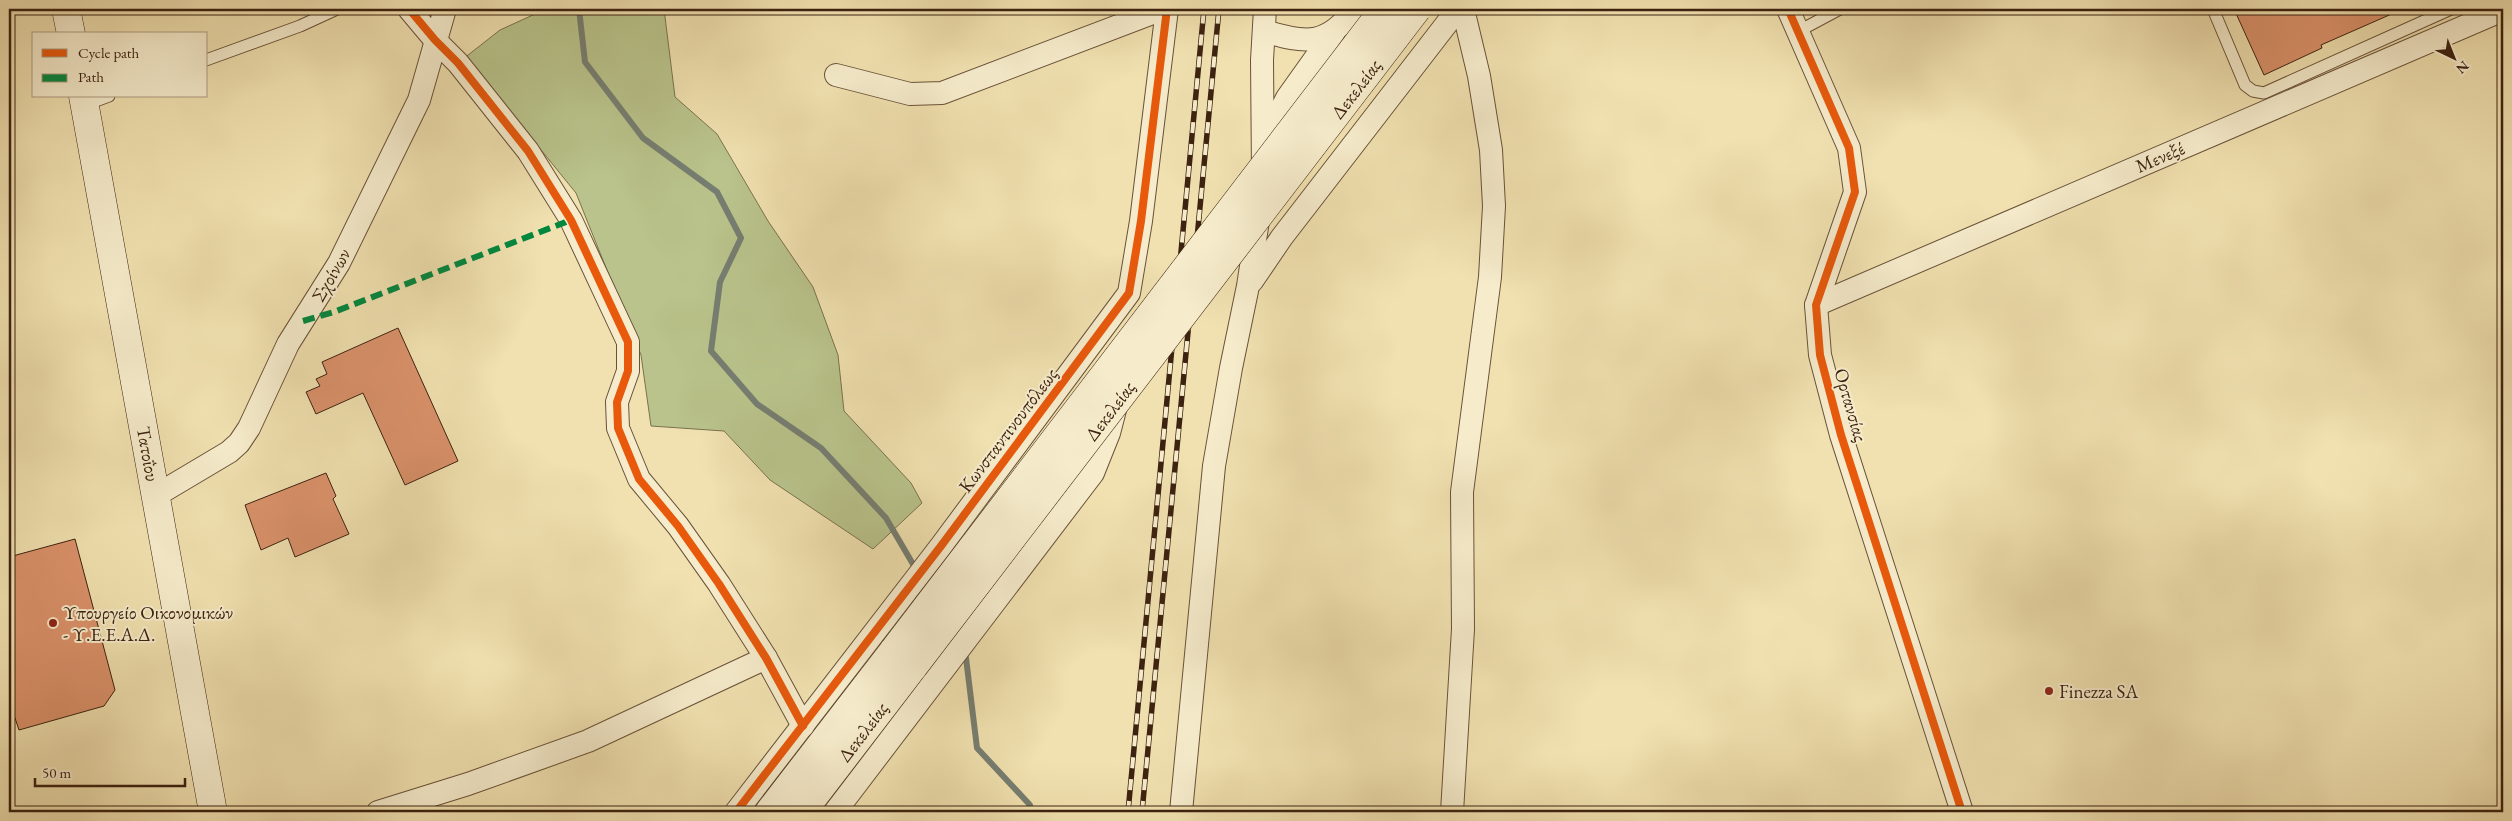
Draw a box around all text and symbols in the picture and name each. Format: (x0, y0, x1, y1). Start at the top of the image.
legend (32, 32, 208, 98)
north arrow (2430, 32, 2480, 82)
text: Cycle path (78, 43, 140, 62)
street label: Δεκελείας (1325, 54, 1387, 124)
text: N (2452, 57, 2473, 78)
text: Path (78, 67, 104, 86)
street label: Μενεξέ (2132, 136, 2188, 178)
street label: Σχοίνων (306, 243, 356, 306)
street label: Κωνσταντινουπόλεως (953, 362, 1063, 498)
street label: Ορτανσίας (1829, 365, 1873, 445)
street label: Δεκελείας (1079, 376, 1141, 446)
street label: Τατοΐου (131, 425, 165, 483)
place label: Υπουργείο Οικονομικών - Υ.Ε.Ε.Α.Δ. (63, 600, 233, 647)
marker: Υπουργείο Οικονομικών - Υ.Ε.Ε.Α.Δ. (47, 617, 59, 629)
place label: Finezza SA (2059, 679, 2139, 704)
marker: Finezza SA (2043, 685, 2055, 697)
street label: Δεκελείας (832, 697, 894, 767)
scale bar (35, 756, 185, 788)
text: 50 m (42, 763, 71, 782)

